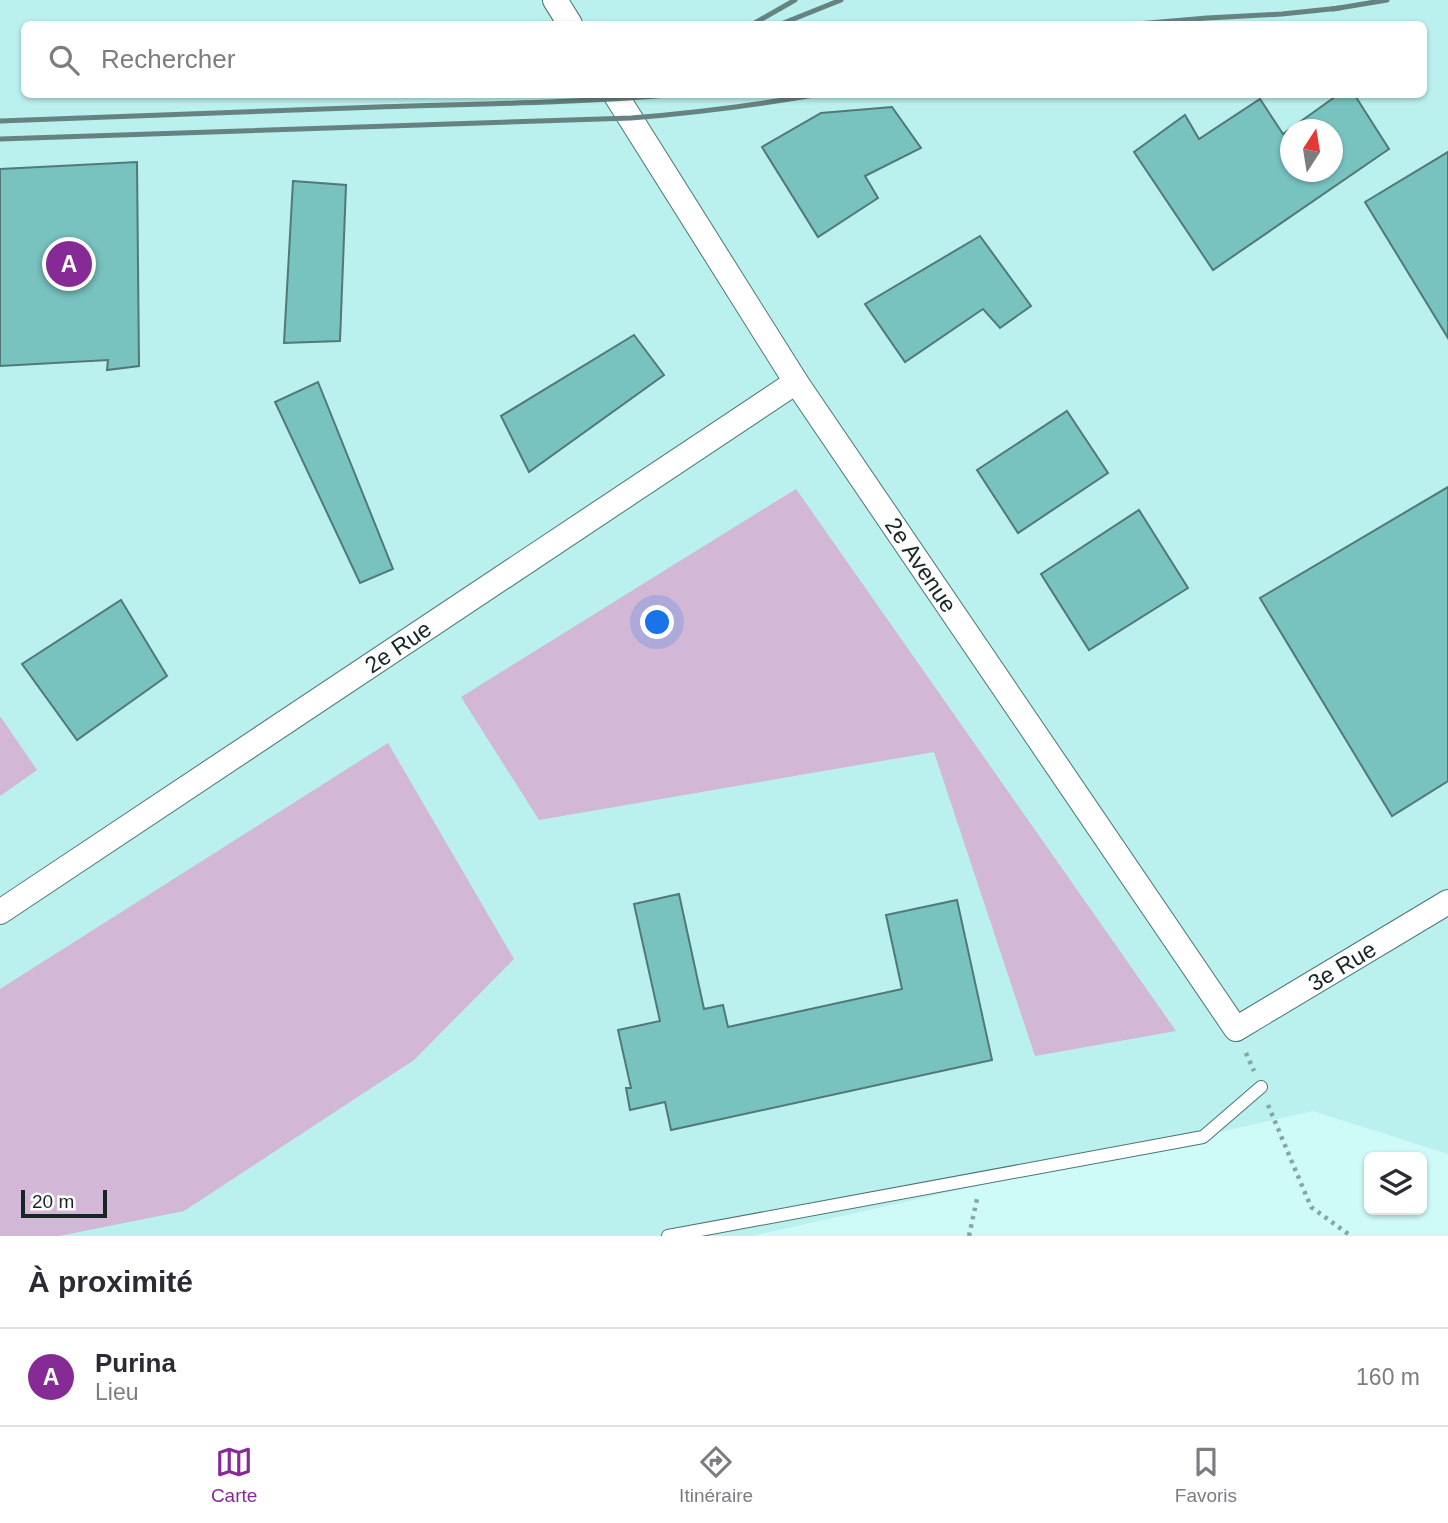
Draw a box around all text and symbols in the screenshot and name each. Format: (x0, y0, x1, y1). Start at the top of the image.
search box (21, 21, 1427, 98)
icon: search (45, 41, 83, 79)
text: Rechercher (101, 44, 235, 74)
north arrow (1280, 119, 1343, 182)
pin: A (46, 238, 92, 290)
street label: 2e Avenue (880, 513, 962, 617)
your location (640, 605, 674, 639)
street label: 2e Rue (360, 615, 436, 679)
street label: 3e Rue (1304, 936, 1380, 996)
map controls (1364, 1152, 1427, 1215)
button: layers (1364, 1152, 1427, 1215)
scale bar (21, 1187, 107, 1219)
text: 20 m (32, 1191, 74, 1212)
text: À proximité (28, 1265, 193, 1298)
text: Purina (95, 1348, 176, 1378)
text: A (43, 1364, 59, 1390)
text: 160 m (1356, 1364, 1420, 1390)
text: Lieu (95, 1379, 138, 1405)
tab: Carte (211, 1443, 257, 1507)
tab: Itinéraire (679, 1443, 753, 1507)
tab: Favoris (1175, 1443, 1237, 1507)

